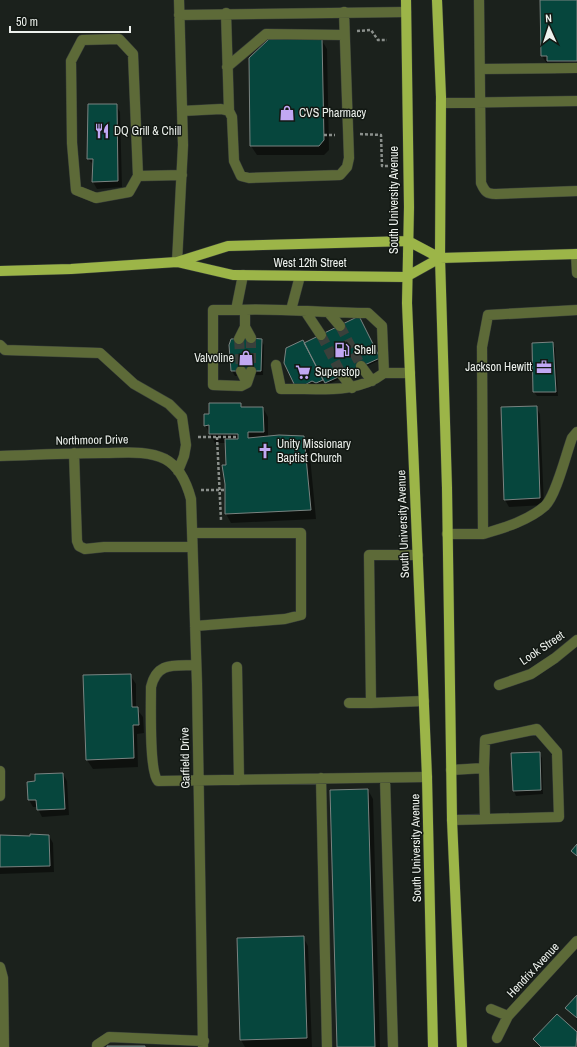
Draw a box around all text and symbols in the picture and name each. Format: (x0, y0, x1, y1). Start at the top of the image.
scale bar (10, 8, 130, 34)
north arrow (529, 8, 569, 48)
text: N (545, 11, 552, 25)
text: 50 m (16, 14, 38, 30)
shop icon: CVS Pharmacy (278, 104, 296, 122)
place label: CVS Pharmacy (299, 105, 366, 121)
restaurant icon: DQ Grill & Chill (93, 122, 111, 140)
place label: DQ Grill & Chill (114, 123, 181, 139)
street label: South University Avenue (386, 146, 402, 254)
street label: West 12th Street (273, 255, 347, 271)
fuel station icon: Shell (333, 341, 351, 359)
place label: Shell (354, 342, 376, 358)
shop icon: Valvoline (237, 349, 255, 367)
place label: Valvoline (194, 350, 234, 366)
office icon: Jackson Hewitt (535, 358, 553, 376)
place label: Jackson Hewitt (465, 359, 532, 375)
supermarket icon: Superstop (294, 363, 312, 381)
place label: Superstop (315, 364, 360, 380)
street label: Northmoor Drive (55, 431, 129, 449)
place label: Unity Missionary Baptist Church (277, 436, 351, 466)
church icon: Unity Missionary Baptist Church (256, 442, 274, 460)
street label: South University Avenue (393, 470, 413, 578)
street label: Look Street (517, 627, 568, 669)
street label: Garfield Drive (176, 727, 194, 789)
street label: South University Avenue (407, 794, 425, 902)
street label: Hendrix Avenue (503, 939, 563, 1001)

